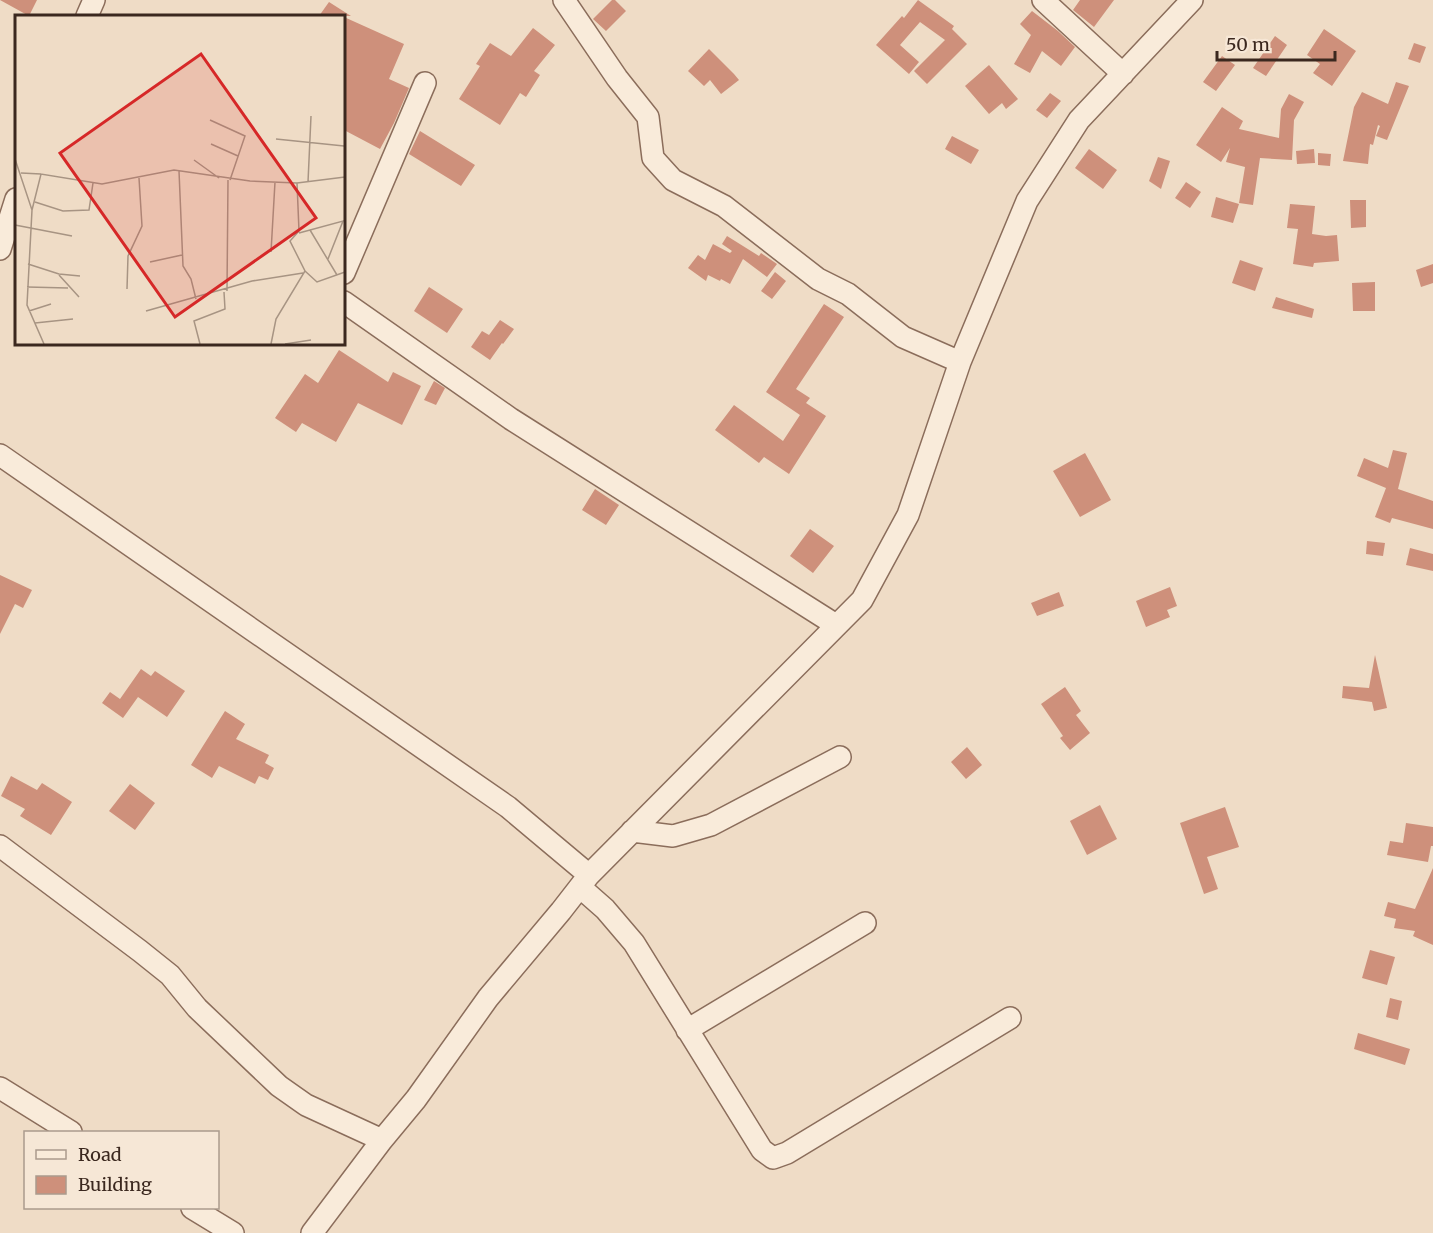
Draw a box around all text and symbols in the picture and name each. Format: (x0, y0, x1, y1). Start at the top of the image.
inset map (15, 15, 345, 345)
scale bar (1217, 24, 1336, 62)
text: 50 m (1226, 33, 1270, 56)
legend (24, 1131, 219, 1209)
text: Road (78, 1143, 122, 1166)
text: Building (78, 1173, 152, 1196)

